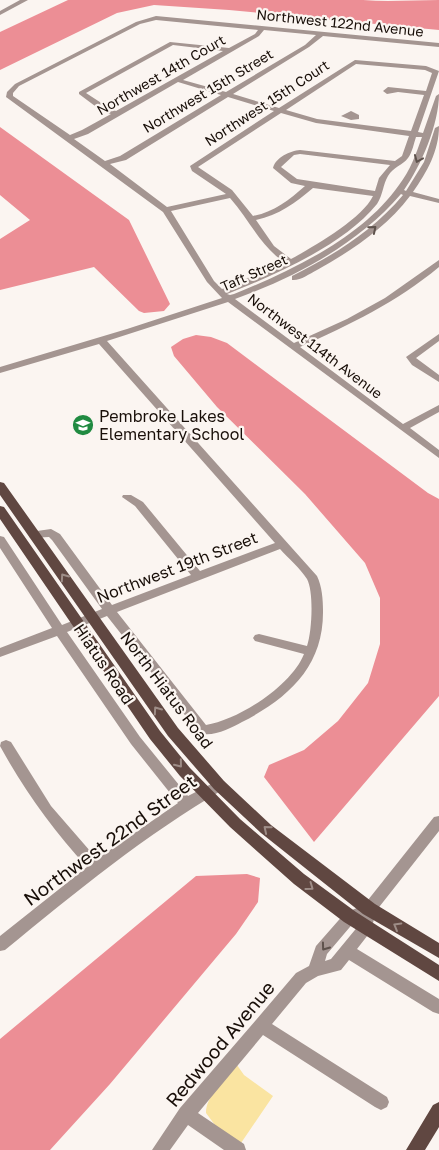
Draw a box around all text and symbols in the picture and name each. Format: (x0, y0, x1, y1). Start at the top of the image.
street label: Northwest 122nd Avenue (256, 5, 424, 40)
street label: Northwest 14th Court (94, 31, 228, 118)
street label: Northwest 15th Street (140, 45, 276, 136)
street label: Northwest 15th Court (201, 56, 332, 149)
one-way arrow (413, 154, 423, 162)
one-way arrow (367, 226, 376, 234)
street label: Taft Street (218, 250, 290, 295)
street label: Northwest 114th Avenue (245, 289, 386, 402)
place label: Pembroke Lakes Elementary School (99, 406, 244, 444)
school or university icon: Pembroke Lakes Elementary School (71, 413, 95, 437)
street label: Northwest 19th Street (94, 527, 260, 607)
one-way arrow (61, 573, 70, 583)
street label: Hiatus Road (70, 620, 138, 708)
street label: North Hiatus Road (116, 627, 218, 753)
one-way arrow (154, 706, 163, 716)
one-way arrow (173, 758, 181, 767)
street label: Northwest 22nd Street (19, 769, 201, 910)
one-way arrow (263, 826, 272, 835)
one-way arrow (304, 881, 314, 890)
one-way arrow (393, 923, 402, 933)
one-way arrow (322, 941, 331, 951)
street label: Redwood Avenue (160, 976, 279, 1111)

